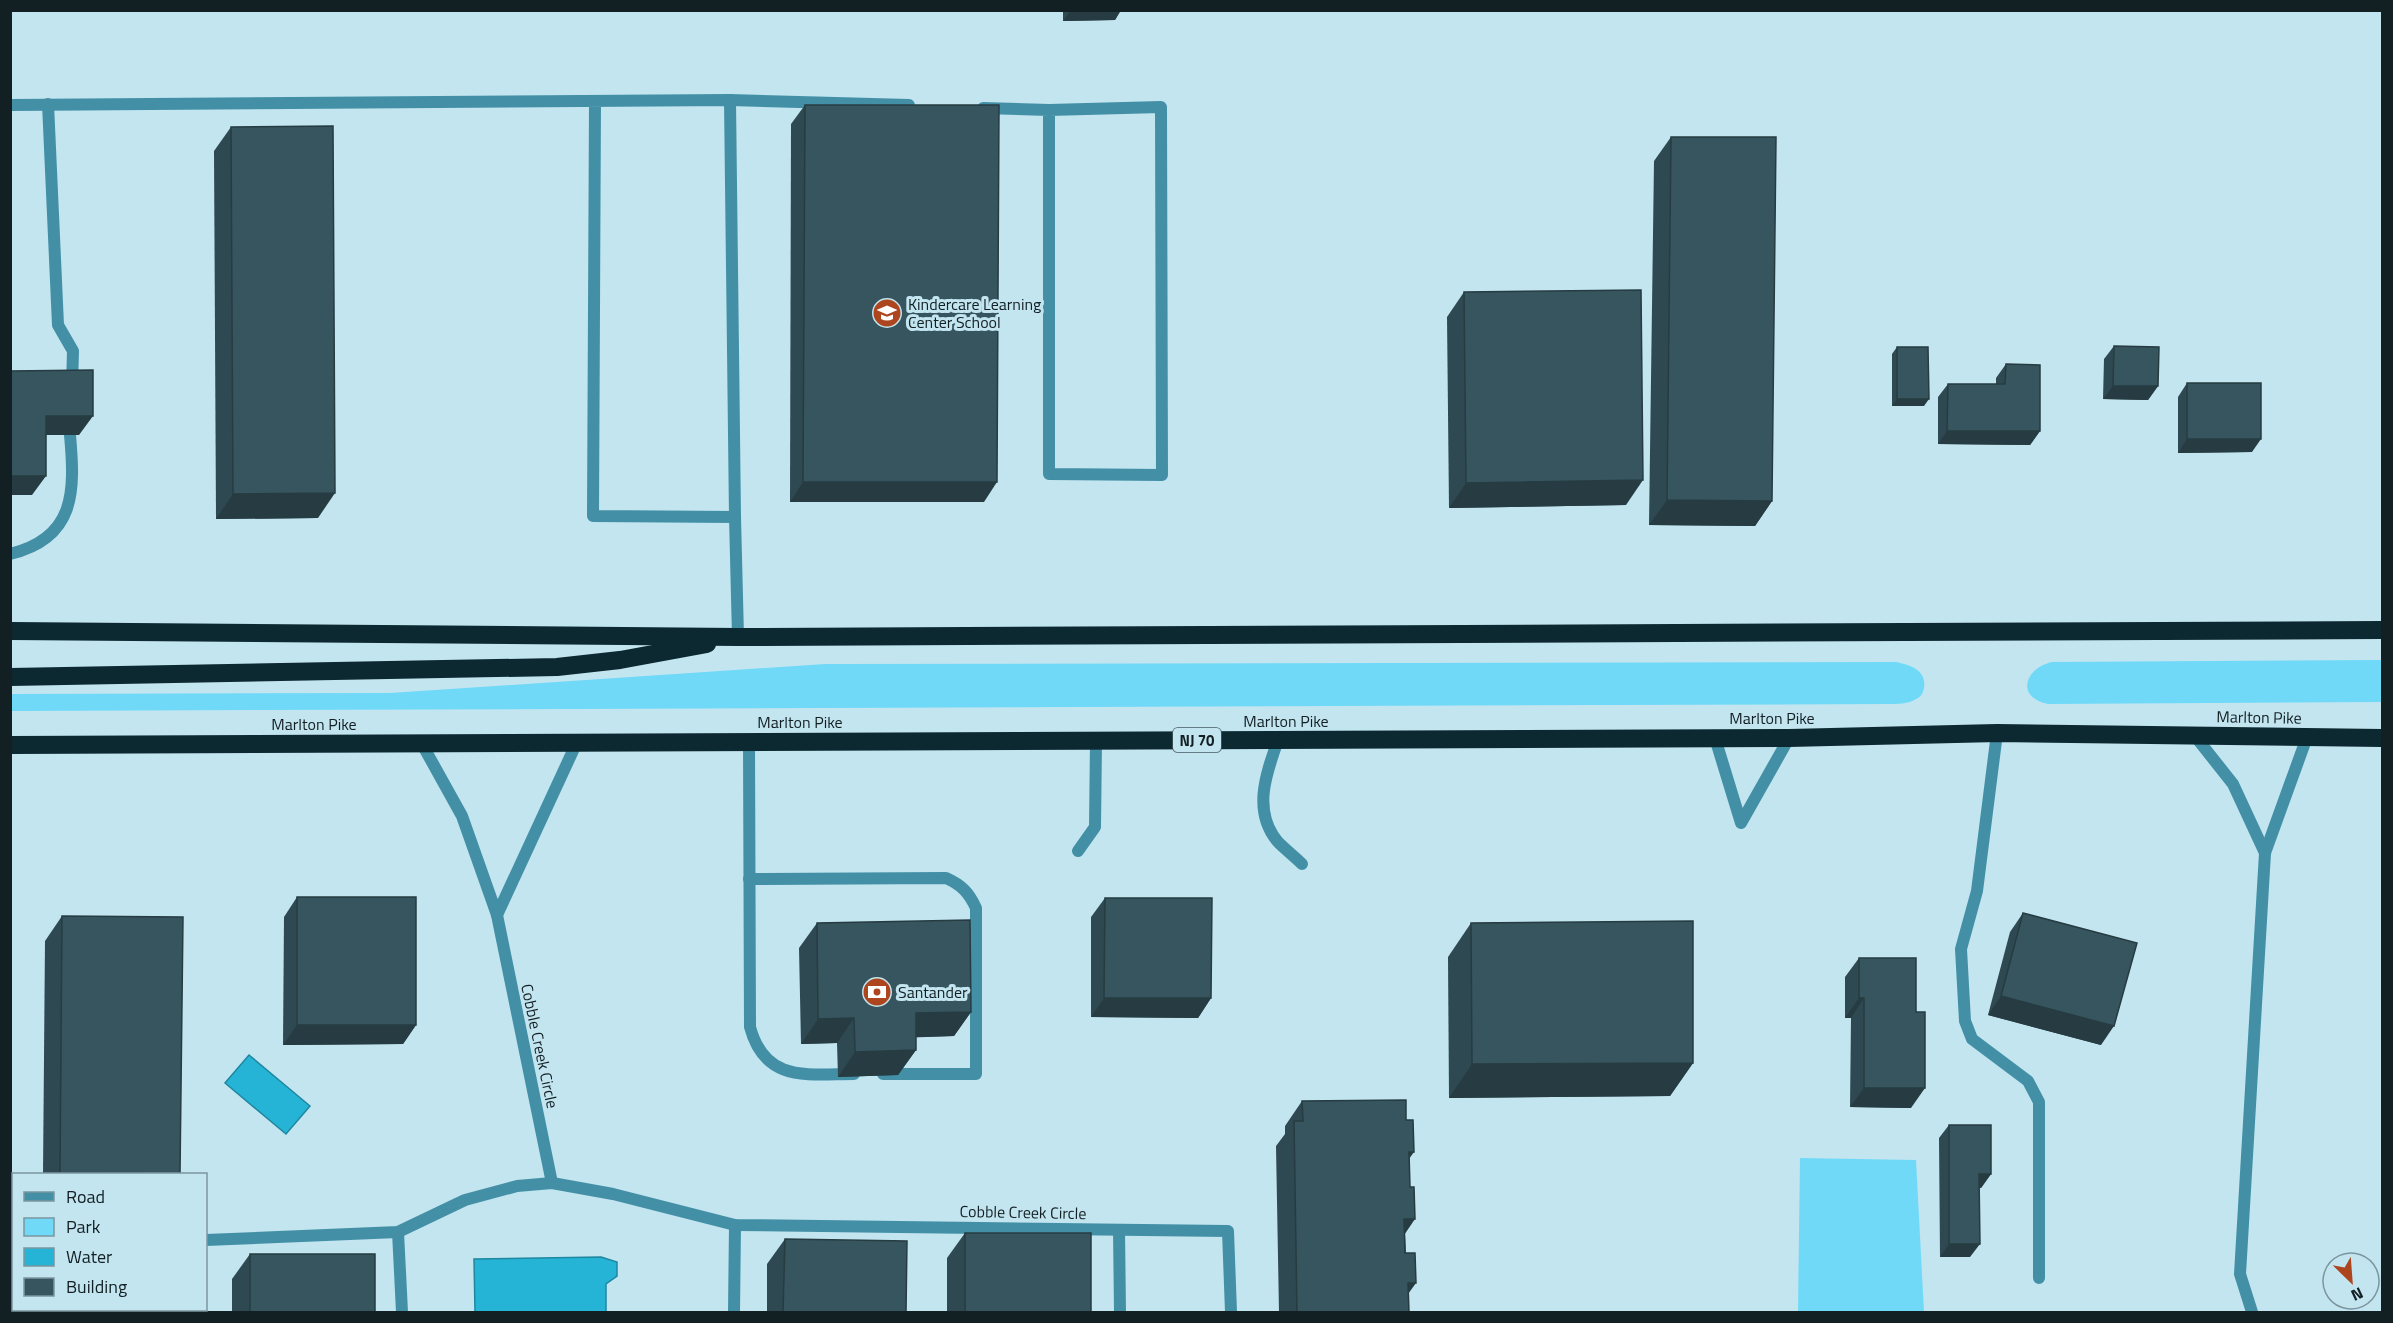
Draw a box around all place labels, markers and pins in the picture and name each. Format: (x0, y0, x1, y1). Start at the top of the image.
place label: Kindercare Learning Center School (908, 292, 1041, 334)
school or university icon: Kindercare Learning Center School (871, 297, 903, 329)
bank icon: Santander (861, 976, 893, 1008)
place label: Santander (898, 980, 968, 1004)

